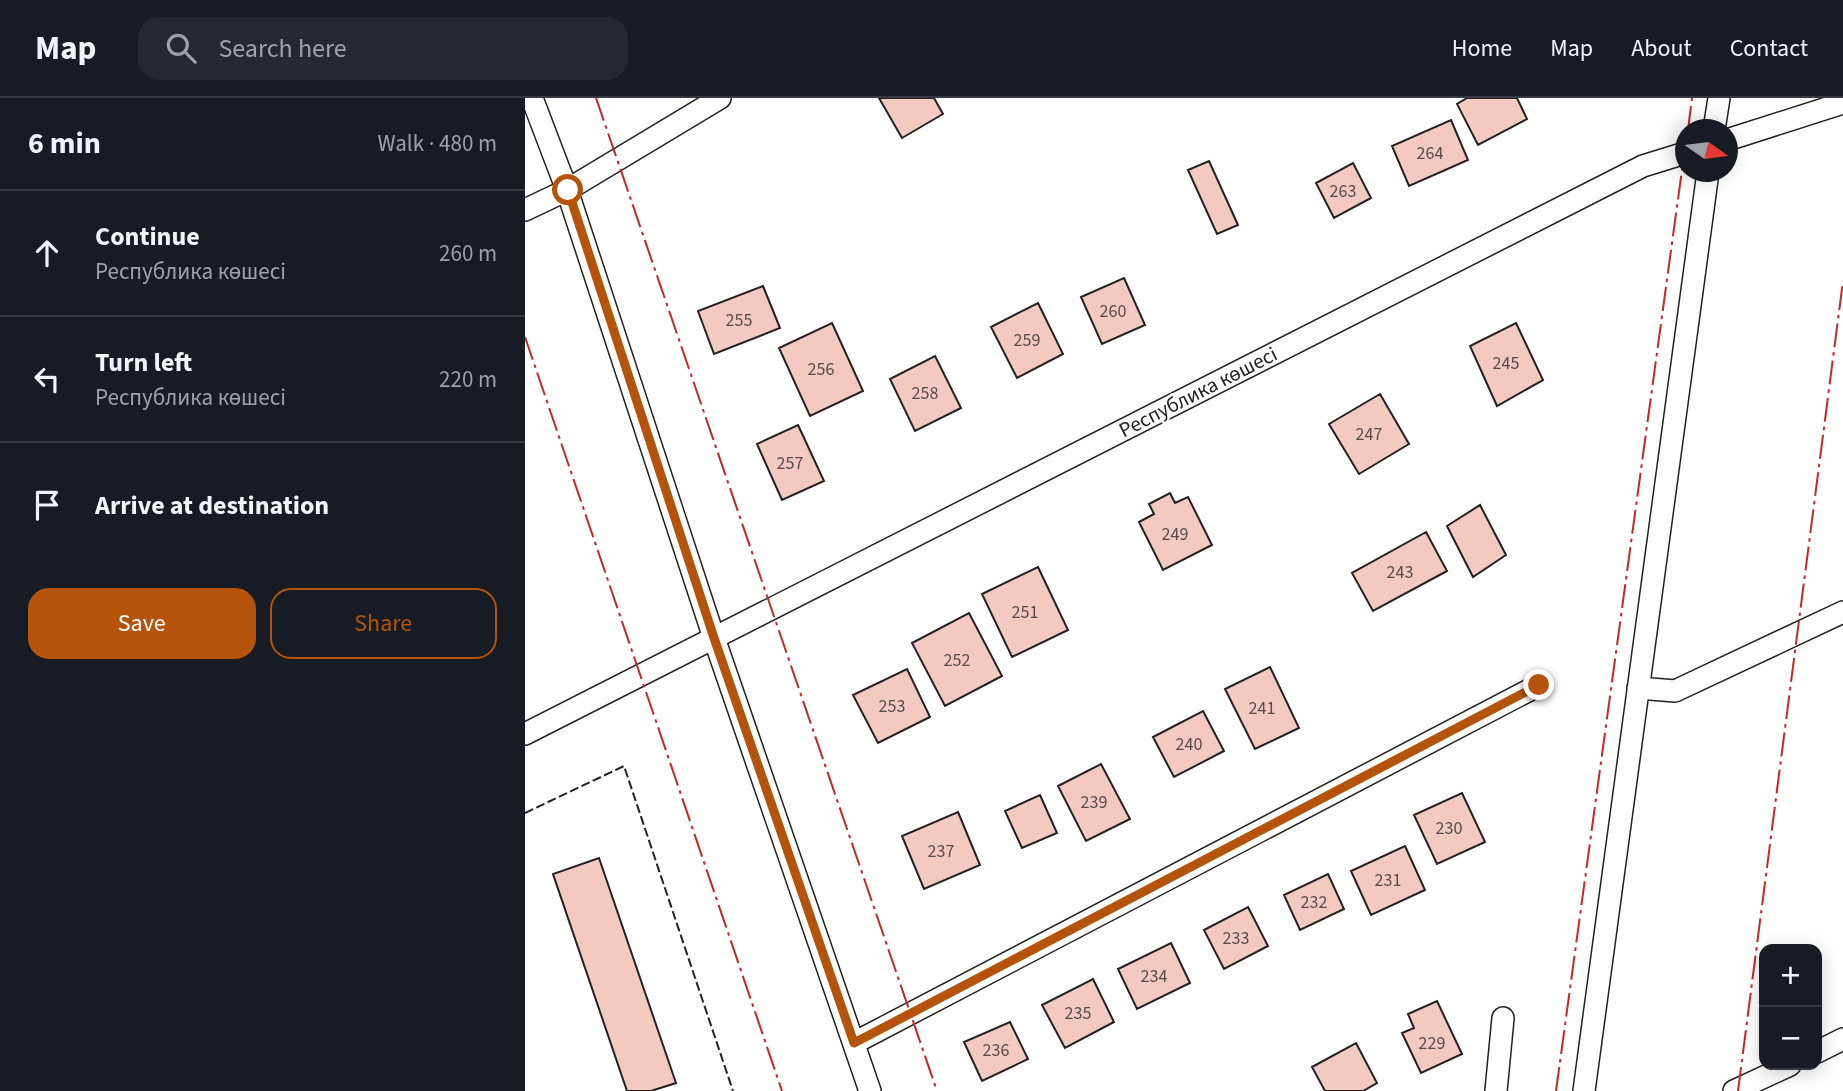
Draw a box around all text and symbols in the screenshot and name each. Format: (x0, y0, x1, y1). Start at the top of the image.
search box (138, 17, 628, 80)
text: Map (35, 25, 96, 72)
icon: search (162, 29, 200, 67)
text: Search here (218, 30, 347, 67)
text: Home (1452, 31, 1512, 66)
text: Map (1550, 31, 1593, 66)
text: About (1631, 31, 1692, 66)
text: Contact (1730, 31, 1808, 66)
north arrow (1675, 119, 1738, 182)
text: 6 min (28, 122, 101, 165)
text: Walk · 480 m (378, 127, 497, 160)
house number: 264 (1417, 141, 1443, 166)
route start (552, 174, 583, 205)
house number: 263 (1330, 179, 1356, 204)
text: Continue (95, 218, 200, 255)
icon: ahead (28, 234, 66, 272)
text: 260 m (439, 237, 497, 270)
text: Республика көшесі (95, 255, 286, 288)
house number: 260 (1100, 299, 1126, 324)
house number: 255 (726, 308, 752, 333)
house number: 259 (1014, 328, 1040, 353)
street label: Республика көшесі (1114, 339, 1282, 445)
text: Turn left (95, 344, 192, 381)
house number: 245 (1493, 351, 1519, 376)
house number: 256 (808, 357, 834, 382)
icon: left (28, 360, 66, 398)
text: 220 m (439, 363, 497, 396)
text: Республика көшесі (95, 381, 286, 414)
house number: 258 (912, 381, 938, 406)
house number: 247 (1356, 422, 1382, 447)
house number: 257 (777, 451, 803, 476)
icon: arrive (28, 486, 66, 524)
text: Arrive at destination (95, 487, 329, 524)
house number: 249 (1162, 522, 1188, 547)
house number: 243 (1387, 560, 1413, 585)
button: Save (28, 588, 256, 659)
button: Share (270, 588, 497, 659)
house number: 251 (1012, 600, 1038, 625)
house number: 252 (944, 648, 970, 673)
route end (1523, 669, 1554, 700)
house number: 253 (879, 694, 905, 719)
house number: 241 (1249, 696, 1275, 721)
house number: 240 (1176, 732, 1202, 757)
house number: 239 (1081, 790, 1107, 815)
house number: 230 (1436, 816, 1462, 841)
house number: 237 (928, 839, 954, 864)
house number: 231 (1375, 868, 1401, 893)
house number: 232 (1301, 890, 1327, 915)
house number: 233 (1223, 926, 1249, 951)
map controls (1759, 944, 1822, 1070)
button: + (1759, 944, 1822, 1007)
house number: 234 (1141, 964, 1167, 989)
house number: 235 (1065, 1001, 1091, 1026)
button: − (1759, 1007, 1822, 1070)
house number: 229 (1419, 1031, 1445, 1056)
house number: 236 (983, 1038, 1009, 1063)

